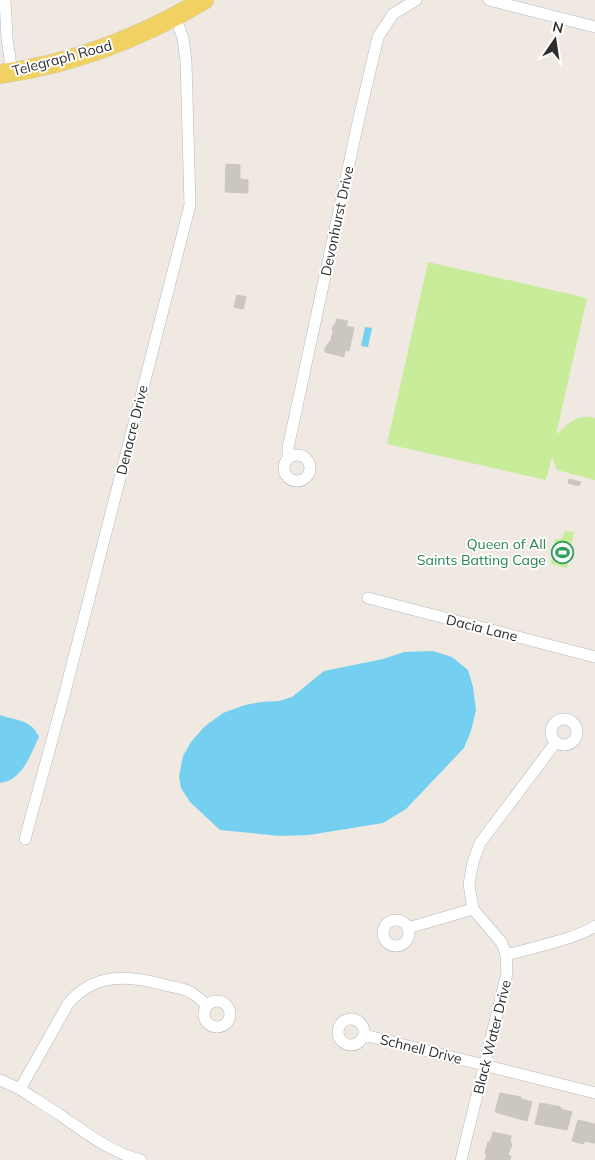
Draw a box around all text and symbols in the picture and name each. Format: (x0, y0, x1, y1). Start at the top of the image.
north arrow (530, 15, 580, 65)
text: N (551, 17, 565, 37)
street label: Telegraph Road (10, 36, 114, 80)
street label: Devonhurst Drive (317, 164, 357, 278)
street label: Denacre Drive (112, 383, 152, 477)
place label: Queen of All Saints Batting Cage (417, 535, 546, 569)
sports icon: Queen of All Saints Batting Cage (550, 540, 574, 564)
street label: Dacia Lane (444, 610, 520, 646)
street label: Black Water Drive (469, 978, 515, 1096)
street label: Schnell Drive (378, 1030, 464, 1068)

